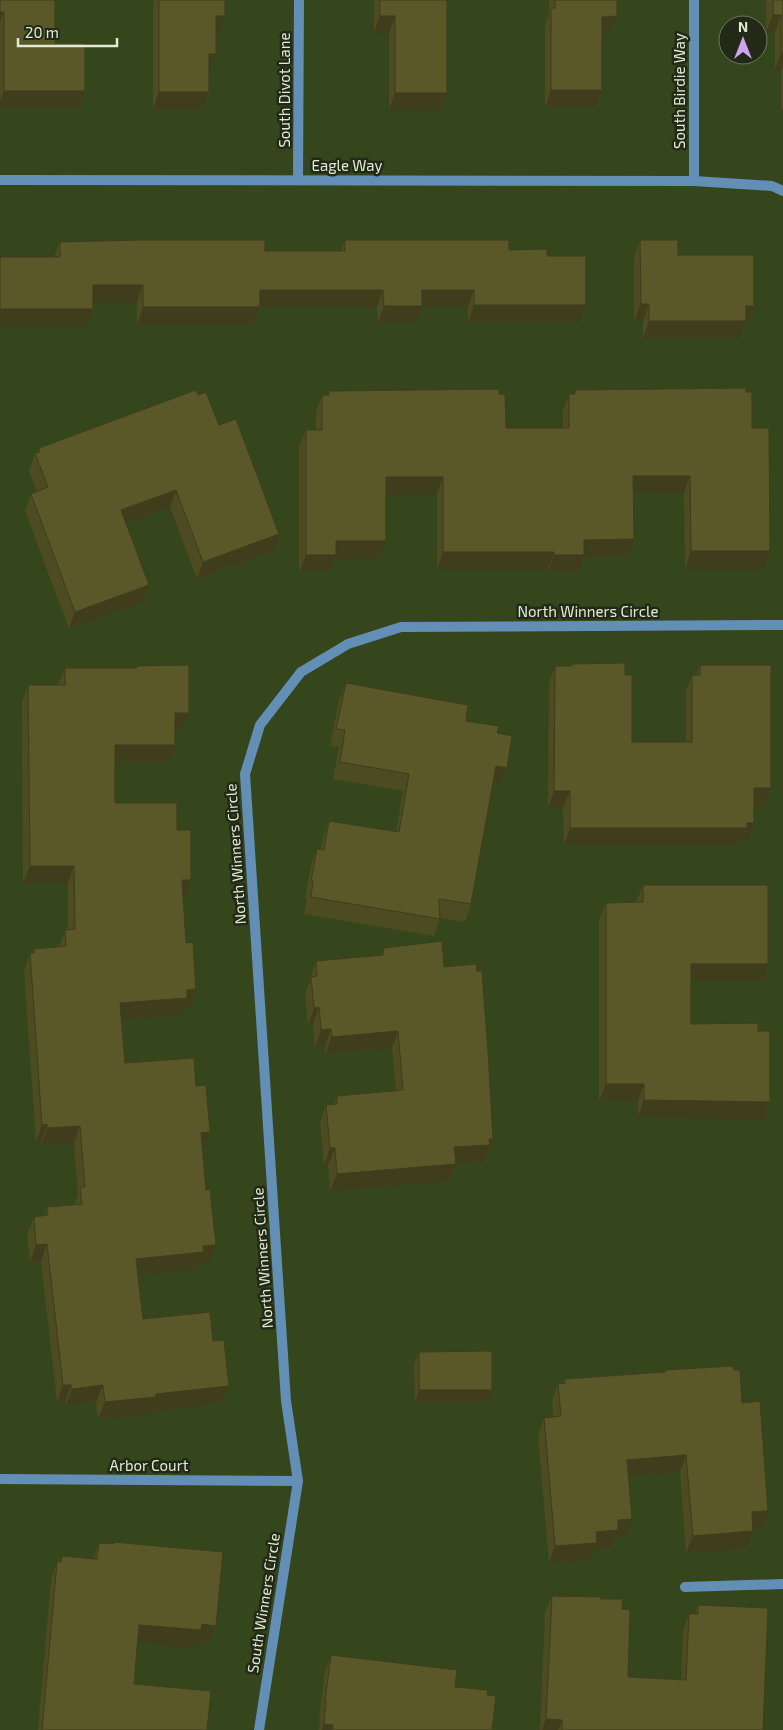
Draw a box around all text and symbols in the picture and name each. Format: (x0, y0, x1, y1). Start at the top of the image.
scale bar (18, 15, 116, 47)
north arrow (718, 15, 768, 65)
text: N (738, 18, 748, 35)
text: 20 m (25, 23, 59, 41)
street label: South Divot Lane (275, 32, 293, 148)
street label: South Birdie Way (670, 33, 688, 149)
street label: Eagle Way (312, 156, 382, 174)
street label: North Winners Circle (517, 602, 659, 620)
street label: North Winners Circle (221, 783, 249, 925)
street label: North Winners Circle (248, 1187, 276, 1329)
street label: Arbor Court (110, 1456, 189, 1474)
street label: South Winners Circle (243, 1532, 283, 1674)

